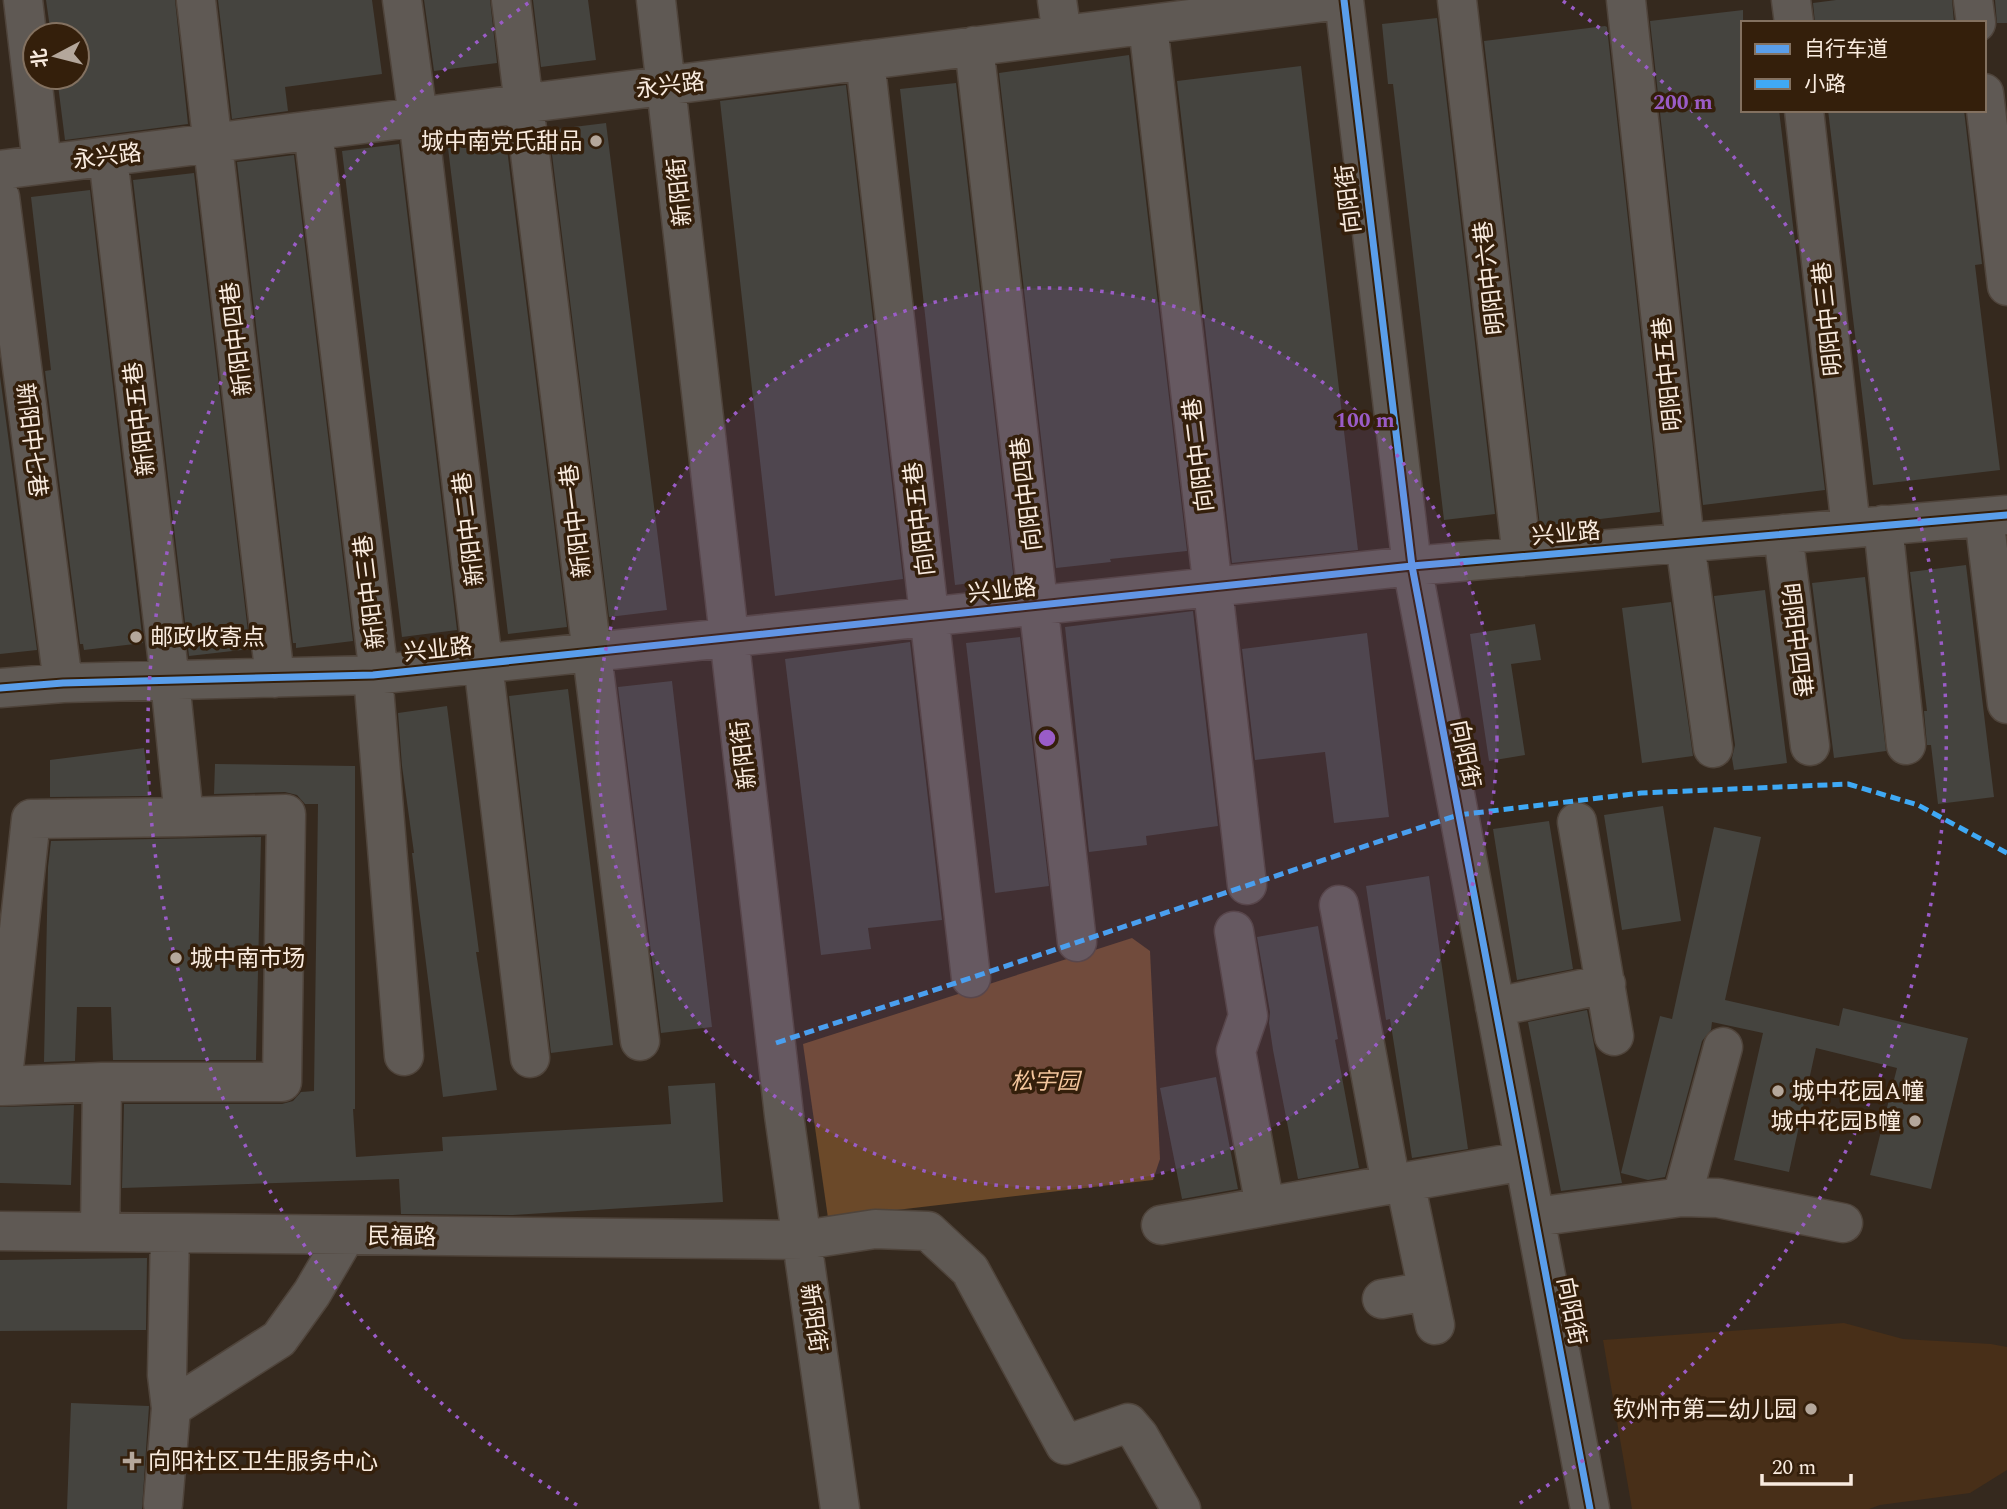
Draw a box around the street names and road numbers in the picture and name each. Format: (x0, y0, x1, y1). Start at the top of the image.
street label: 永兴路 (634, 65, 707, 108)
street label: 永兴路 (71, 136, 144, 179)
street label: 新阳街 (659, 156, 702, 228)
street label: 向阳街 (1328, 162, 1371, 235)
street label: 明阳中六巷 (1466, 219, 1515, 337)
street label: 明阳中三巷 (1805, 260, 1852, 378)
street label: 新阳中四巷 (213, 280, 262, 398)
street label: 明阳中五巷 (1645, 315, 1692, 433)
street label: 新阳中五巷 (116, 360, 165, 478)
street label: 新阳中七巷 (6, 381, 55, 499)
street label: 向阳中二巷 (1175, 396, 1224, 514)
street label: 向阳中四巷 (1003, 435, 1052, 553)
street label: 向阳中五巷 (896, 460, 945, 578)
street label: 新阳中一巷 (552, 462, 601, 580)
street label: 新阳中二巷 (445, 470, 494, 588)
street label: 兴业路 (1530, 514, 1602, 555)
street label: 新阳中三巷 (346, 533, 395, 651)
street label: 兴业路 (966, 570, 1038, 613)
street label: 明阳中四巷 (1771, 581, 1820, 699)
street label: 兴业路 (402, 629, 474, 672)
street label: 向阳街 (1441, 717, 1488, 791)
street label: 新阳街 (723, 718, 766, 791)
street label: 民福路 (367, 1219, 437, 1256)
street label: 向阳街 (1547, 1274, 1594, 1348)
street label: 新阳街 (790, 1282, 835, 1355)

